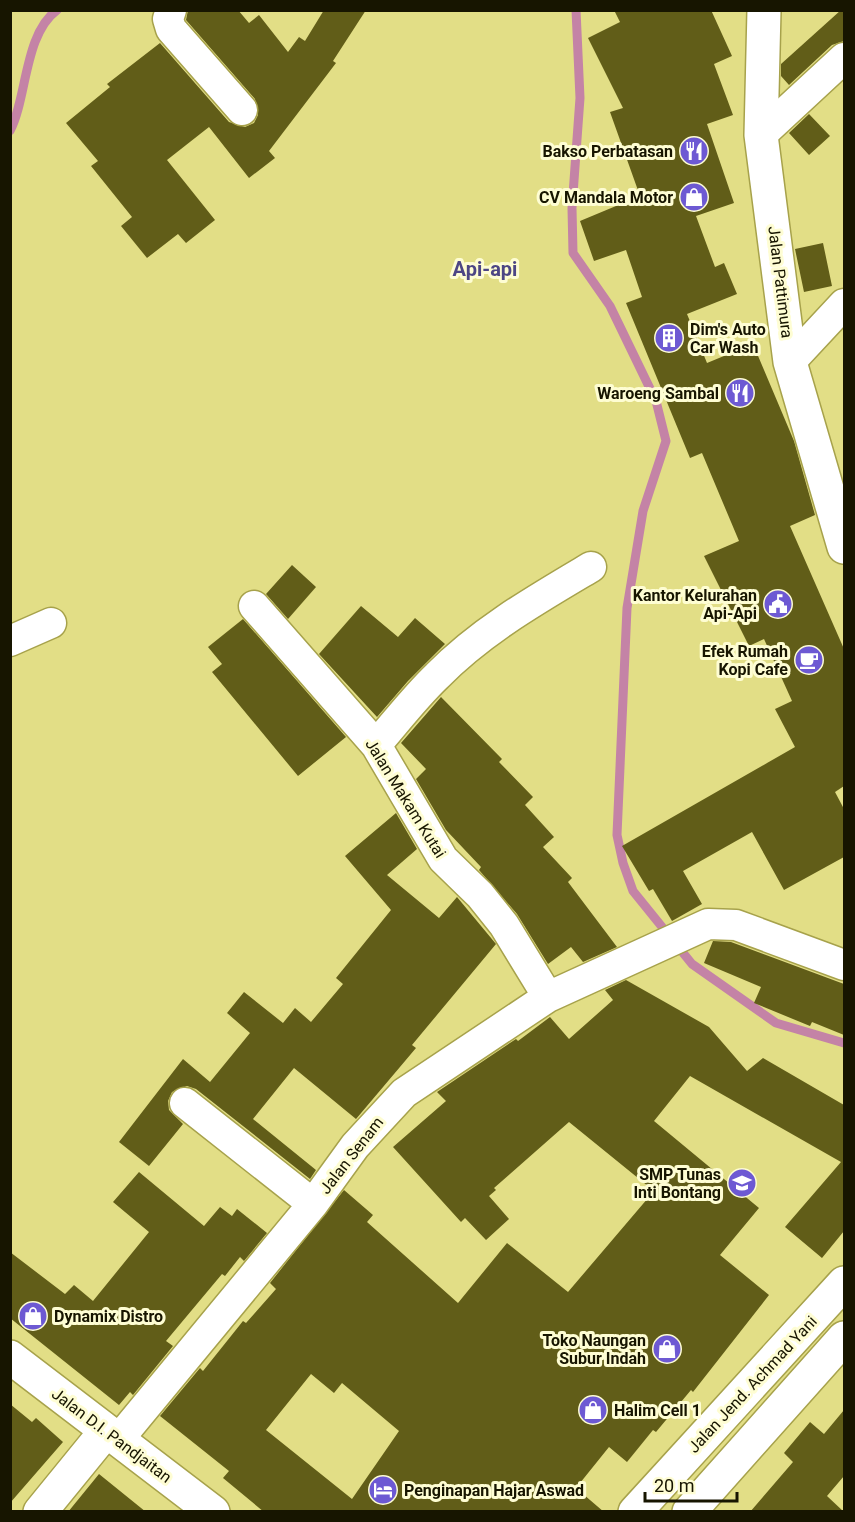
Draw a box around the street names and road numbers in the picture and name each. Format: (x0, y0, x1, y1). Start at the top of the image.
street label: Jalan Pattimura (764, 225, 797, 339)
street label: Jalan Makam Kutai (361, 735, 450, 861)
street label: Jalan Senam (315, 1113, 387, 1198)
street label: Jalan Jend. Achmad Yani (684, 1312, 821, 1457)
street label: Jalan D.I. Pandjaitan (48, 1384, 175, 1487)

